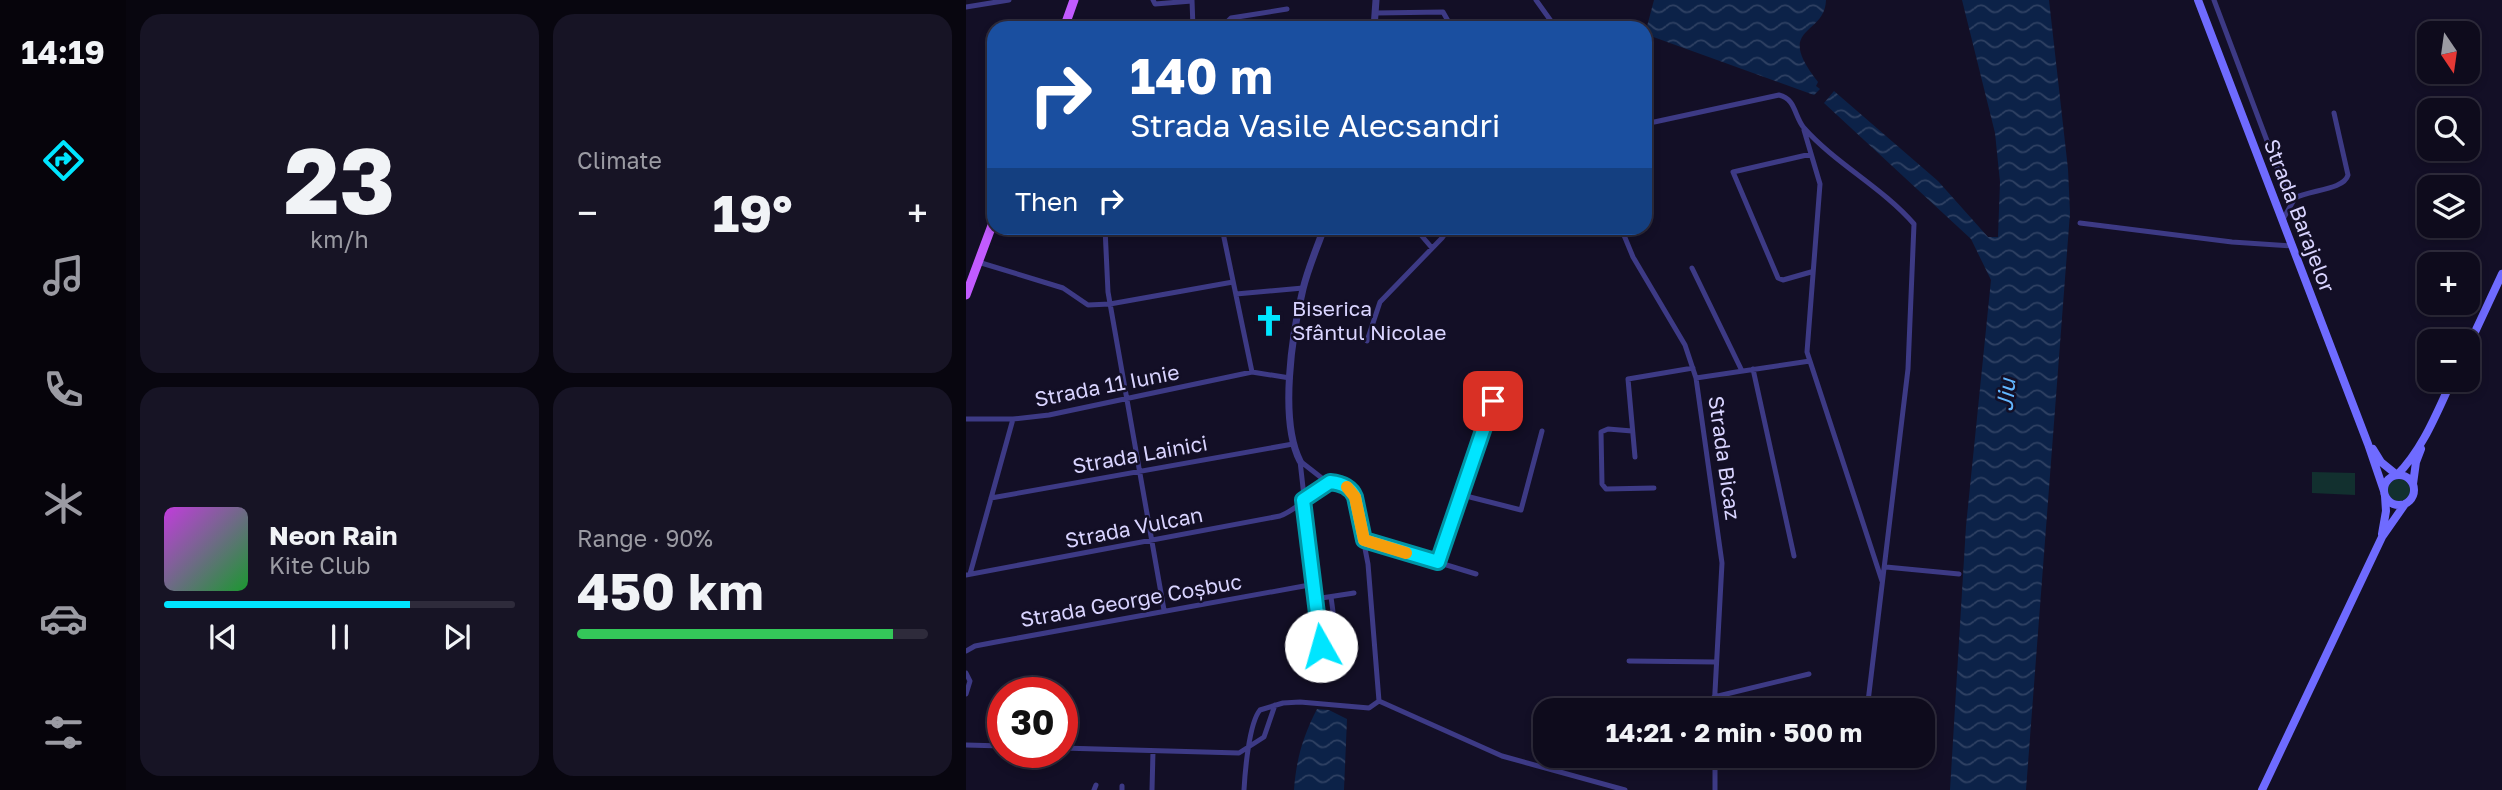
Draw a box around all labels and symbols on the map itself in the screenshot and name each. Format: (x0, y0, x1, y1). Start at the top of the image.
north arrow (2417, 21, 2480, 84)
street label: Strada Barajelor (2259, 135, 2341, 296)
place label: Biserica Sfântul Nicolae (1292, 295, 1446, 345)
church icon: Biserica Sfântul Nicolae (1252, 304, 1286, 338)
street label: Strada 11 Iunie (1032, 358, 1181, 412)
pin (1463, 371, 1523, 431)
water label: Jiu (1990, 375, 2021, 413)
street label: Strada Bicaz (1703, 394, 1747, 522)
street label: Strada Lainici (1070, 429, 1209, 479)
street label: Strada Vulcan (1063, 501, 1205, 553)
street label: Strada George Coșbuc (1018, 568, 1244, 632)
position arrow (1284, 609, 1358, 683)
speed limit sign: 30 (987, 677, 1078, 768)

